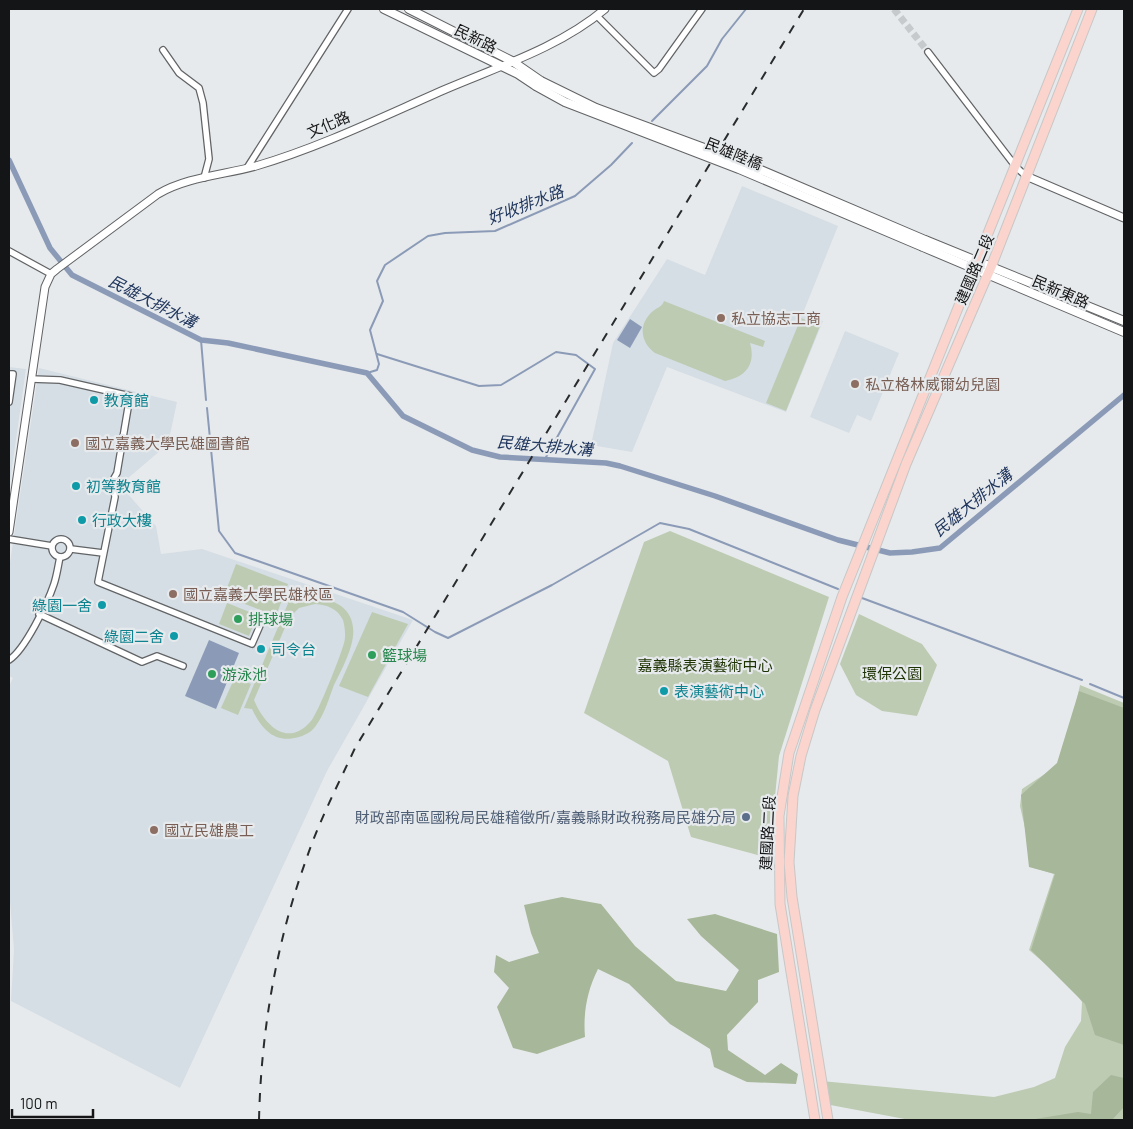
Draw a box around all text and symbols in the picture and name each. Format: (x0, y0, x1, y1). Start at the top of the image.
street label: 民新路 (452, 20, 500, 56)
street label: 文化路 (304, 107, 352, 141)
street label: 民雄陸橋 (703, 133, 765, 173)
water label: 好收排水路 (484, 180, 568, 227)
street label: 建國路二段 (951, 231, 997, 307)
water label: 民雄大排水溝 (106, 271, 202, 332)
street label: 民新東路 (1030, 271, 1092, 311)
place label: 私立協志工商 (731, 309, 821, 327)
marker: 私立協志工商 (715, 312, 727, 324)
place label: 私立格林威爾幼兒園 (865, 375, 1000, 393)
marker: 私立格林威爾幼兒園 (849, 378, 861, 390)
place label: 教育館 (104, 391, 149, 409)
marker: 教育館 (88, 394, 100, 406)
water label: 民雄大排水溝 (496, 431, 596, 459)
place label: 國立嘉義大學民雄圖書館 (85, 434, 250, 452)
marker: 國立嘉義大學民雄圖書館 (69, 437, 81, 449)
water label: 民雄大排水溝 (929, 463, 1017, 540)
place label: 初等教育館 (86, 477, 161, 495)
marker: 初等教育館 (70, 480, 82, 492)
place label: 行政大樓 (92, 511, 152, 529)
marker: 行政大樓 (76, 514, 88, 526)
place label: 國立嘉義大學民雄校區 (183, 585, 333, 603)
marker: 國立嘉義大學民雄校區 (167, 588, 179, 600)
place label: 綠園一舍 (32, 596, 92, 614)
marker: 綠園一舍 (96, 599, 108, 611)
place label: 排球場 (248, 610, 293, 628)
marker: 排球場 (232, 613, 244, 625)
place label: 綠園二舍 (104, 627, 164, 645)
marker: 綠園二舍 (168, 630, 180, 642)
place label: 司令台 (271, 640, 316, 658)
marker: 司令台 (255, 643, 267, 655)
place label: 籃球場 (382, 646, 427, 664)
marker: 籃球場 (366, 649, 378, 661)
park label: 嘉義縣表演藝術中心 (637, 656, 773, 674)
park label: 環保公園 (862, 664, 922, 682)
place label: 游泳池 (222, 665, 267, 683)
marker: 游泳池 (206, 668, 218, 680)
place label: 表演藝術中心 (674, 682, 764, 700)
marker: 表演藝術中心 (658, 685, 670, 697)
street label: 建國路二段 (756, 795, 778, 871)
place label: 財政部南區國稅局民雄稽徵所/嘉義縣財政稅務局民雄分局 (355, 808, 736, 826)
marker: 財政部南區國稅局民雄稽徵所/嘉義縣財政稅務局民雄分局 (740, 811, 752, 823)
place label: 國立民雄農工 (164, 821, 254, 839)
marker: 國立民雄農工 (148, 824, 160, 836)
scale bar (12, 1086, 94, 1118)
text: 100 m (20, 1094, 58, 1112)

